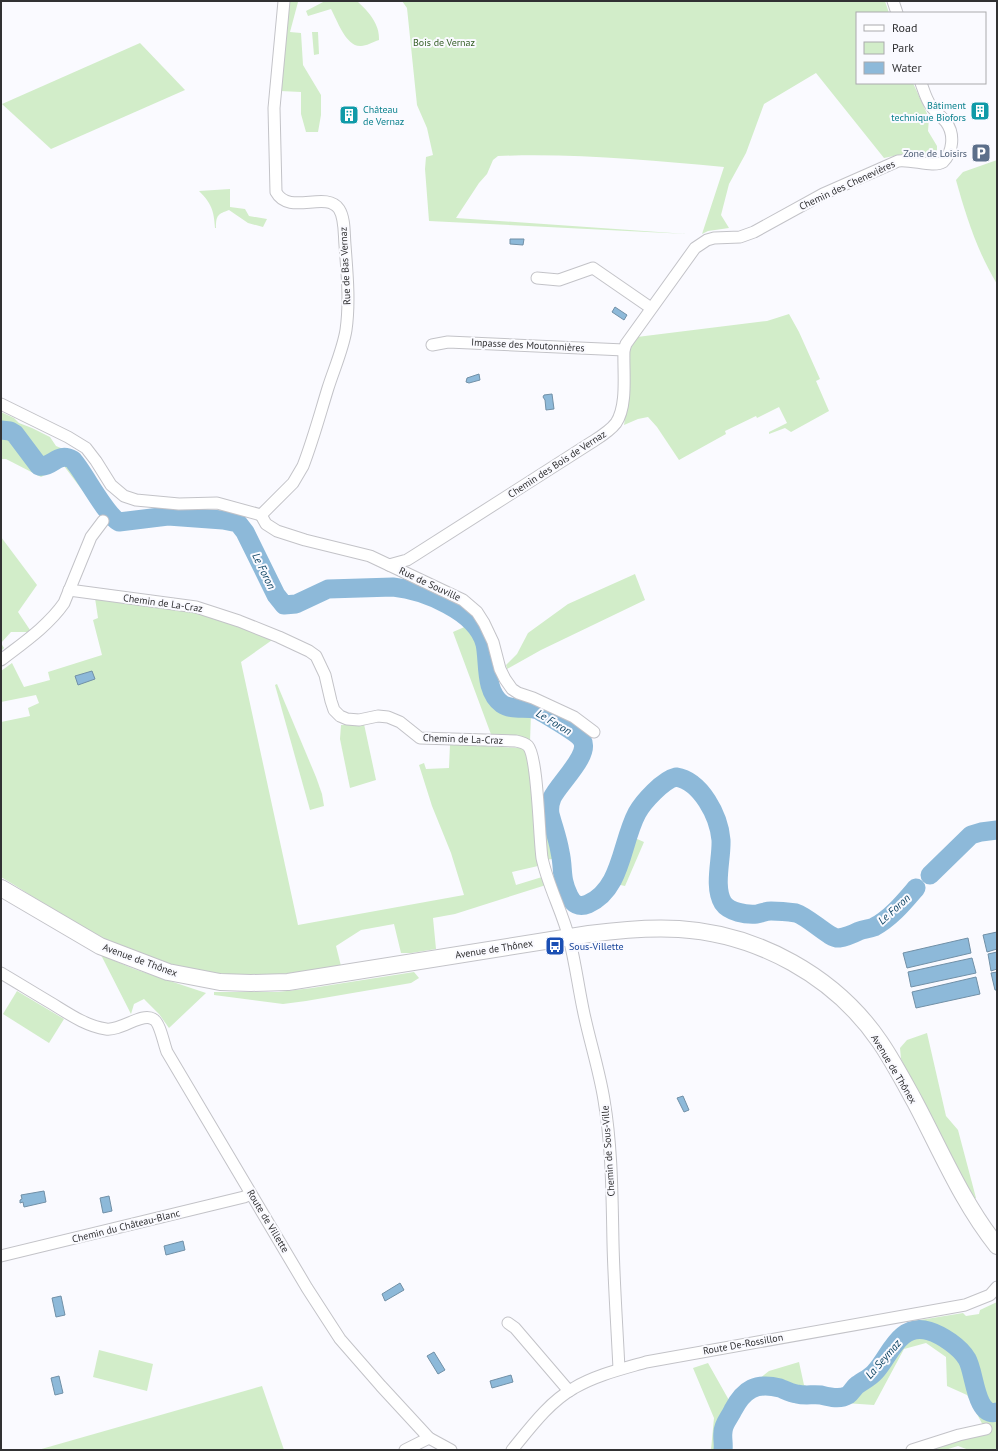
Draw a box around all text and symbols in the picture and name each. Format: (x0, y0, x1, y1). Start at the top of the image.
legend (856, 12, 986, 84)
text: Road (892, 20, 917, 35)
park label: Bois de Vernaz (413, 36, 475, 49)
text: Park (892, 40, 914, 55)
text: Water (892, 60, 922, 75)
place label: Bâtiment technique Biofors (891, 99, 967, 124)
building icon: Bâtiment technique Biofors (969, 100, 991, 122)
place label: Château de Vernaz (363, 103, 404, 128)
building icon: Château de Vernaz (338, 104, 360, 126)
parking icon: Zone de Loisirs (970, 142, 992, 164)
place label: Zone de Loisirs (903, 147, 967, 160)
street label: Chemin des Chenevières (797, 157, 897, 213)
street label: Rue de Bas Vernaz (336, 227, 354, 305)
street label: Impasse des Moutonnières (471, 336, 585, 354)
street label: Chemin des Bois de Vernaz (505, 427, 609, 501)
water label: Le Foron (249, 551, 279, 592)
street label: Rue de Souville (397, 564, 463, 604)
street label: Chemin de La-Craz (122, 591, 204, 615)
water label: Le Foron (534, 706, 574, 738)
street label: Chemin de La-Craz (423, 731, 503, 747)
water label: Le Foron (875, 891, 913, 927)
bus stop icon: Sous-Villette (544, 935, 566, 957)
street label: Avenue de Thônex (454, 936, 534, 962)
street label: Avenue de Thônex (101, 940, 179, 980)
place label: Sous-Villette (569, 940, 624, 953)
street label: Avenue de Thônex (868, 1032, 920, 1106)
street label: Chemin de Sous-Ville (598, 1105, 618, 1197)
street label: Route de Villette (244, 1187, 292, 1255)
street label: Chemin du Château-Blanc (71, 1206, 182, 1246)
street label: Route De-Rossillon (702, 1331, 784, 1357)
water label: La Seymaz (862, 1336, 904, 1381)

